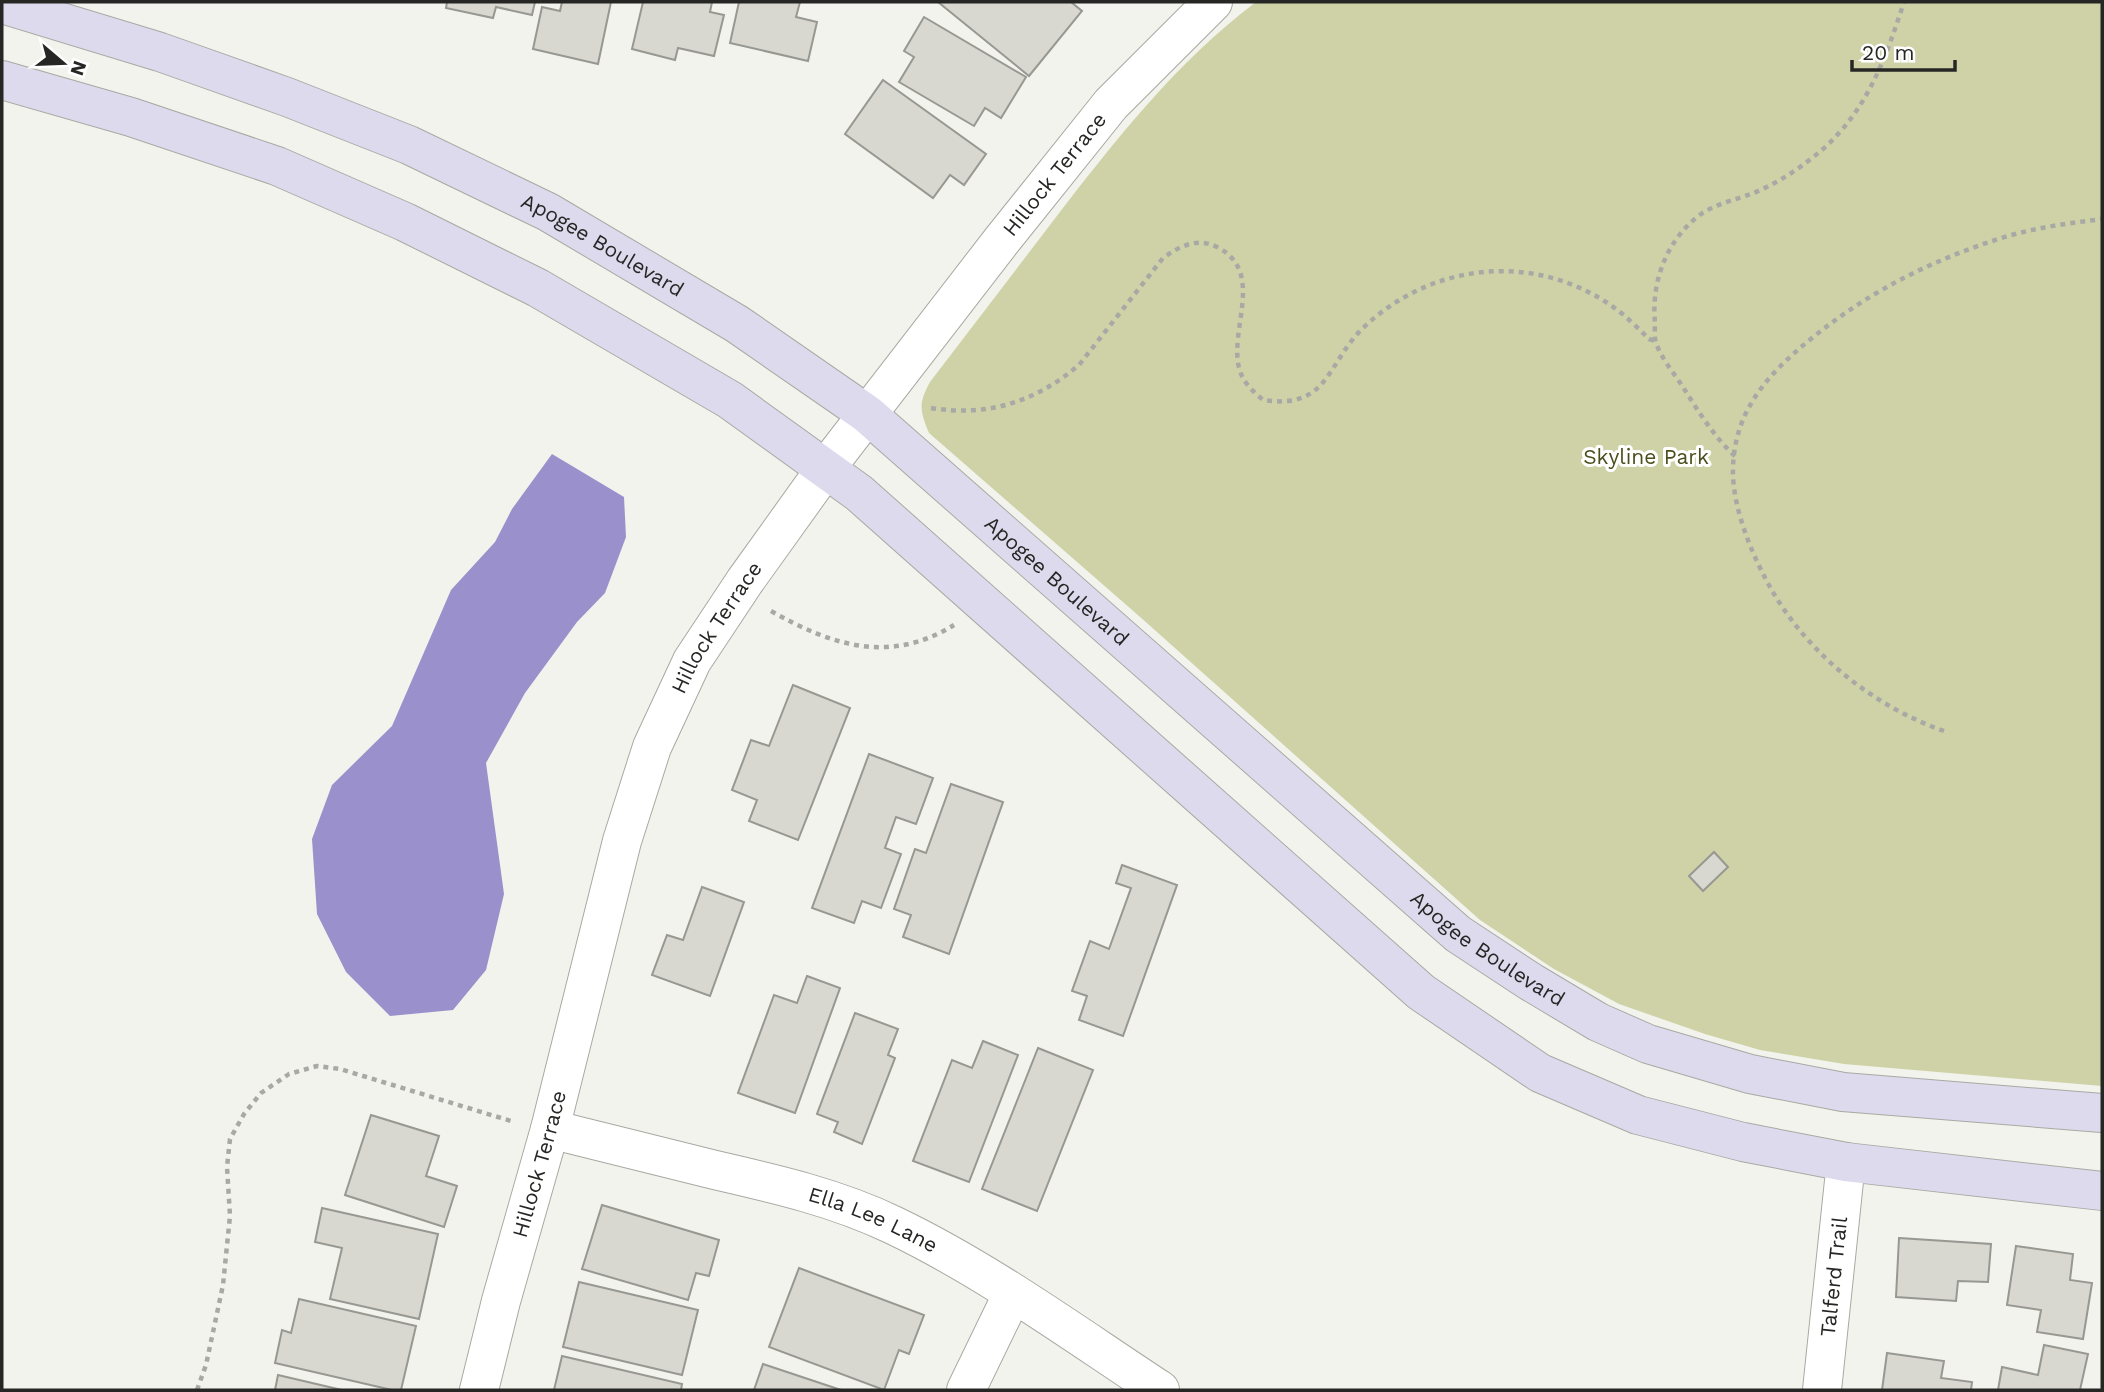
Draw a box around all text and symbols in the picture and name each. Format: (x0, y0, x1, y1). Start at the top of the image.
north arrow (28, 28, 98, 98)
scale bar (1852, 28, 1955, 72)
text: 20 m (1862, 40, 1914, 65)
text: N (65, 58, 92, 79)
street label: Hillock Terrace (997, 107, 1111, 241)
street label: Apogee Boulevard (517, 188, 689, 302)
park label: Skyline Park (1583, 444, 1709, 469)
street label: Apogee Boulevard (980, 511, 1134, 651)
street label: Hillock Terrace (666, 556, 767, 697)
street label: Apogee Boulevard (1406, 885, 1570, 1011)
street label: Hillock Terrace (507, 1088, 571, 1240)
street label: Ella Lee Lane (806, 1181, 942, 1258)
street label: Talferd Trail (1815, 1215, 1852, 1338)

